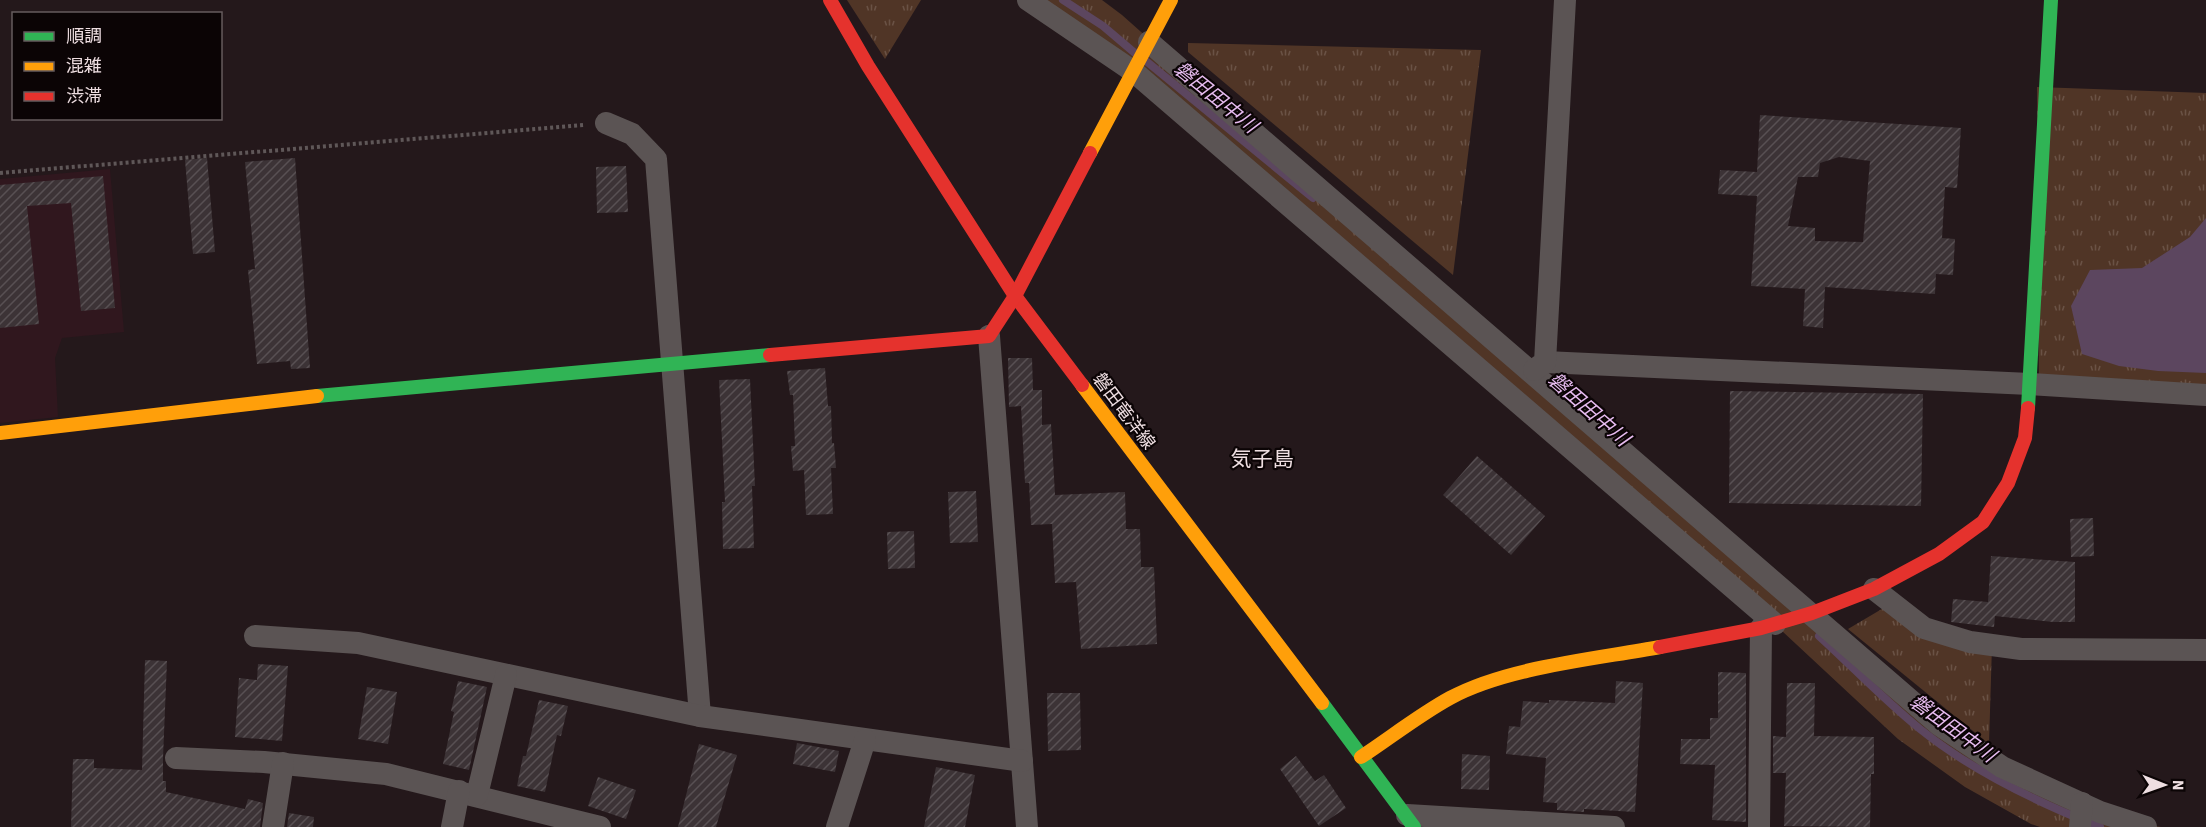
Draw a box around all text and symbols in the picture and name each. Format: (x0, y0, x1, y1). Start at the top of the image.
legend (12, 12, 222, 120)
text: 順調 (66, 24, 102, 49)
text: 混雑 (66, 54, 102, 79)
water label: 磐田田中川 (1168, 55, 1265, 141)
text: 渋滞 (66, 84, 102, 109)
water label: 磐田田中川 (1541, 366, 1637, 454)
street label: 磐田竜洋線 (1087, 368, 1161, 455)
district label: 気子島 (1231, 444, 1294, 474)
water label: 磐田田中川 (1904, 688, 2003, 771)
north arrow (2134, 755, 2194, 815)
text: N (2167, 780, 2189, 791)

